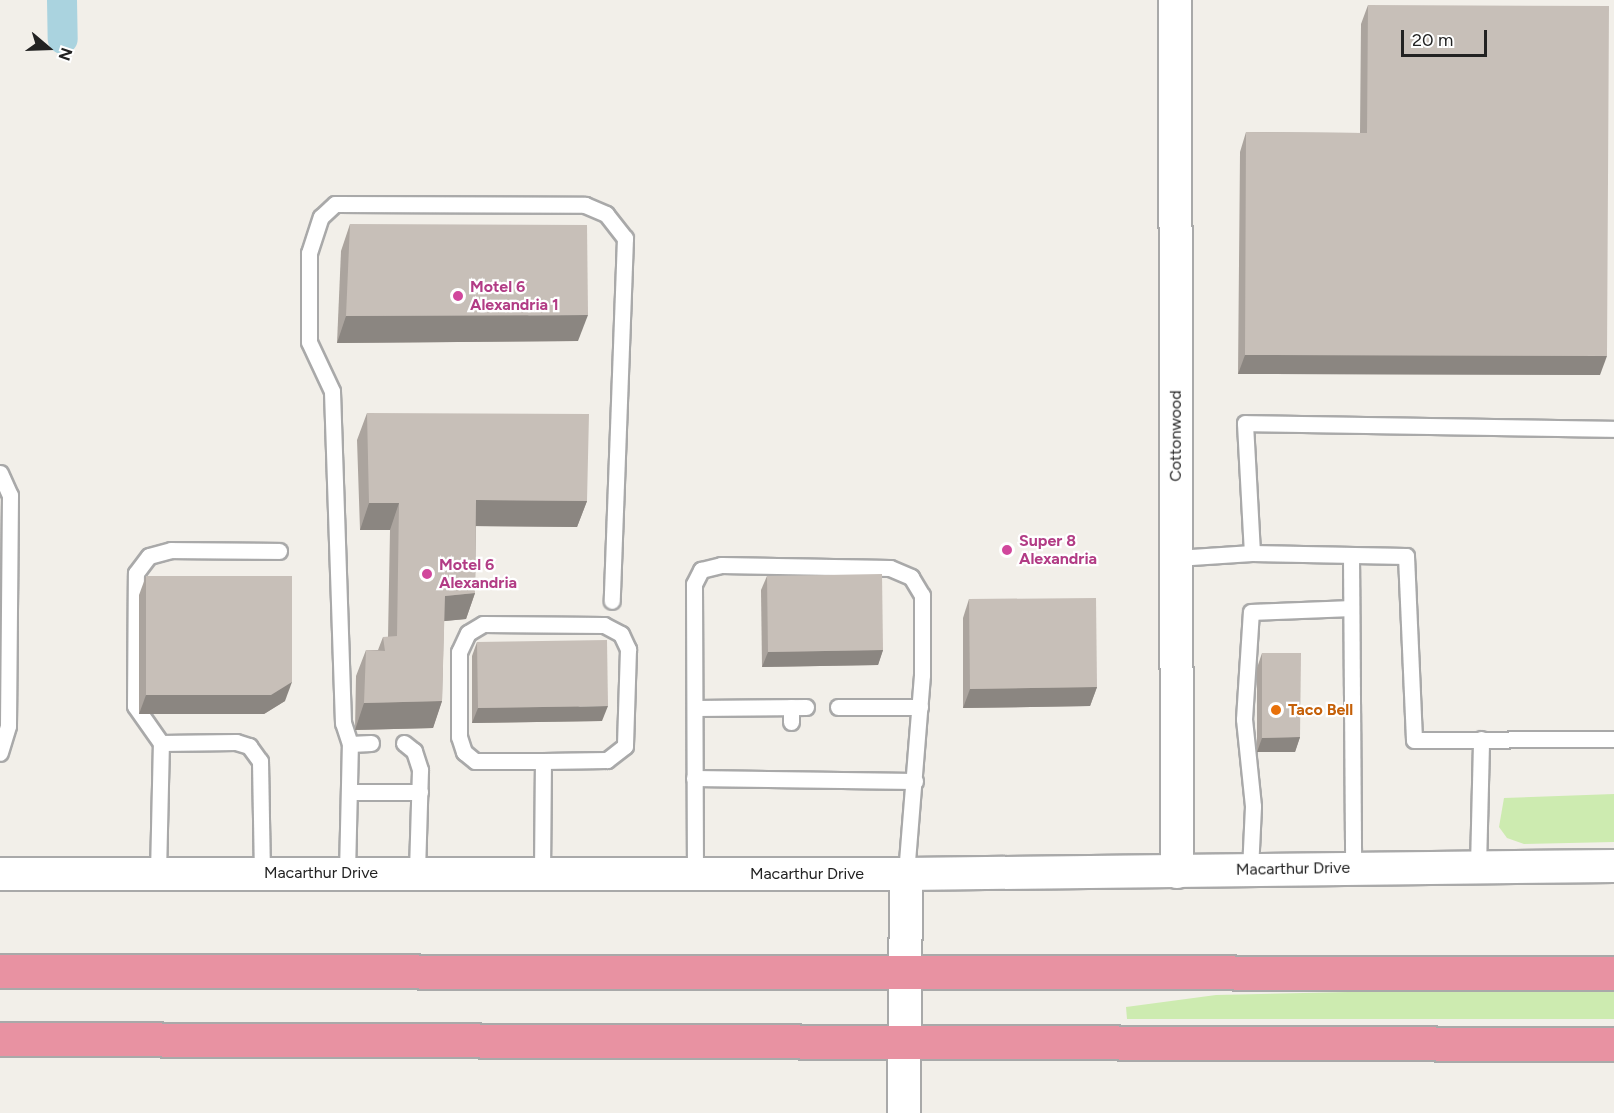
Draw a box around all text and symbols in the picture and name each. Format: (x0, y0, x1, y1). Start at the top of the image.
north arrow (18, 18, 78, 78)
scale bar (1404, 18, 1490, 56)
text: 20 m (1412, 29, 1453, 51)
text: N (54, 45, 76, 63)
place label: Motel 6 Alexandria 1 (470, 277, 559, 315)
marker: Motel 6 Alexandria 1 (451, 289, 465, 303)
street label: Cottonwood (1166, 390, 1186, 482)
place label: Super 8 Alexandria (1019, 531, 1097, 569)
marker: Super 8 Alexandria (1000, 543, 1014, 557)
place label: Motel 6 Alexandria (439, 555, 517, 593)
marker: Motel 6 Alexandria (420, 567, 434, 581)
place label: Taco Bell (1288, 700, 1353, 720)
marker: Taco Bell (1269, 703, 1283, 717)
street label: Macarthur Drive (1236, 858, 1350, 880)
street label: Macarthur Drive (264, 863, 378, 883)
street label: Macarthur Drive (750, 864, 864, 884)

